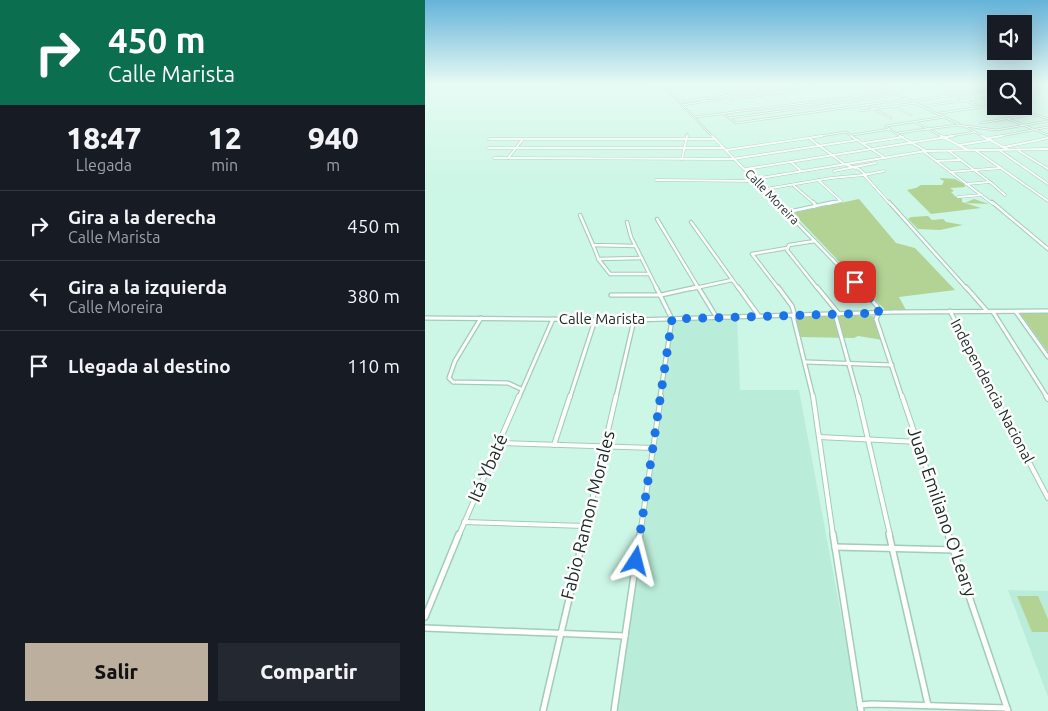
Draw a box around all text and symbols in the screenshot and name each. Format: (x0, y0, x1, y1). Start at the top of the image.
map controls (987, 15, 1032, 115)
button: sound (987, 15, 1032, 60)
icon: right (25, 20, 90, 85)
text: 450 m (108, 20, 206, 60)
text: Calle Marista (108, 61, 235, 86)
button: search (987, 70, 1032, 115)
text: 18:47 (66, 121, 141, 155)
text: 12 (208, 121, 242, 155)
text: 940 (308, 121, 359, 155)
text: Llegada (76, 156, 132, 174)
text: min (211, 156, 238, 174)
text: m (326, 156, 340, 174)
street label: Calle Moreira (743, 166, 802, 227)
text: Gira a la derecha (68, 206, 216, 228)
icon: right (25, 212, 53, 240)
text: 450 m (347, 215, 400, 237)
text: Calle Marista (68, 228, 160, 246)
pin (834, 261, 876, 303)
icon: arrive (841, 268, 869, 296)
text: Gira a la izquierda (68, 276, 227, 298)
icon: left (25, 282, 53, 310)
text: 380 m (347, 285, 400, 307)
text: Calle Moreira (68, 298, 163, 316)
street label: Calle Marista (559, 310, 645, 327)
street label: Independencia Nacional (947, 316, 1038, 466)
icon: arrive (25, 352, 53, 380)
text: Llegada al destino (68, 355, 231, 377)
text: 110 m (347, 355, 400, 377)
street label: Juan Emiliano O'Leary (904, 424, 982, 600)
street label: Fabio Ramon Morales (556, 428, 618, 601)
street label: Itá Ybaté (463, 431, 511, 505)
position arrow (609, 534, 661, 586)
button: Salir (25, 643, 208, 701)
button: Compartir (218, 643, 400, 701)

